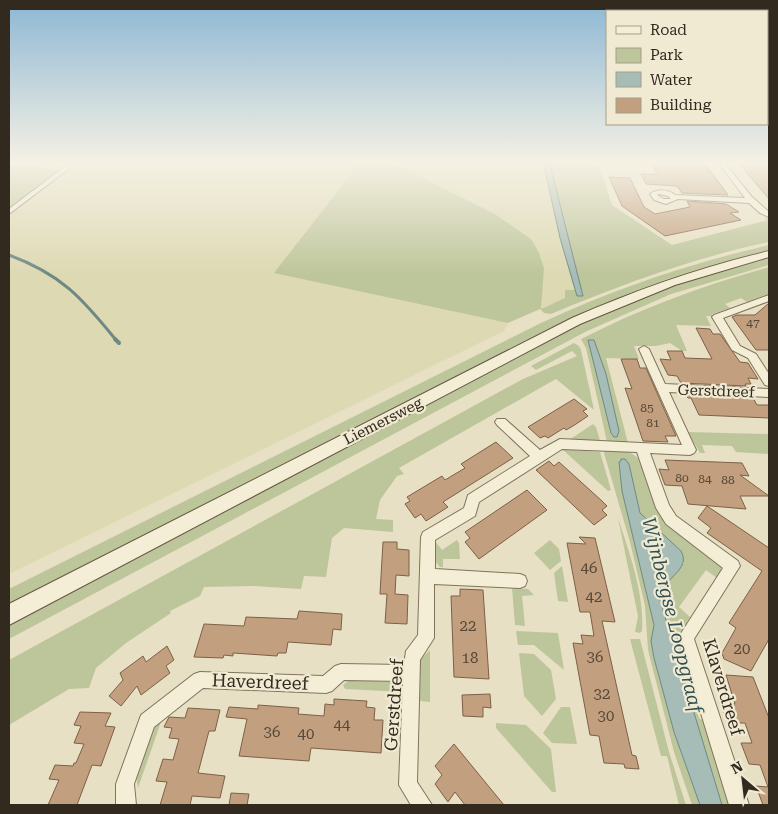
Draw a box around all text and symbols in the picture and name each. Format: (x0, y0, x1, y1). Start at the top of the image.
legend (606, 10, 768, 125)
text: Road (650, 21, 687, 39)
text: Park (650, 46, 684, 64)
text: Water (650, 71, 692, 89)
text: Building (650, 96, 712, 114)
house number: 47 (746, 316, 760, 330)
street label: Gerstdreef (677, 381, 756, 401)
street label: Liemersweg (340, 393, 426, 449)
house number: 85 (640, 401, 654, 415)
house number: 81 (646, 416, 660, 430)
house number: 80 (675, 471, 689, 485)
house number: 84 (698, 472, 712, 486)
house number: 88 (721, 473, 735, 487)
water label: Wijnbergse Loopgraaf (637, 515, 708, 717)
house number: 46 (581, 559, 597, 577)
house number: 42 (586, 588, 602, 606)
house number: 22 (460, 617, 476, 635)
street label: Klaverdreef (699, 636, 749, 739)
house number: 20 (734, 640, 750, 658)
house number: 36 (587, 648, 603, 666)
house number: 18 (462, 649, 478, 667)
street label: Gerstdreef (380, 657, 407, 752)
street label: Haverdreef (211, 669, 310, 694)
house number: 32 (594, 685, 610, 703)
house number: 30 (598, 707, 614, 725)
house number: 44 (334, 716, 351, 734)
house number: 36 (264, 723, 280, 741)
house number: 40 (298, 725, 314, 743)
north arrow (718, 754, 768, 804)
text: N (728, 758, 746, 777)

